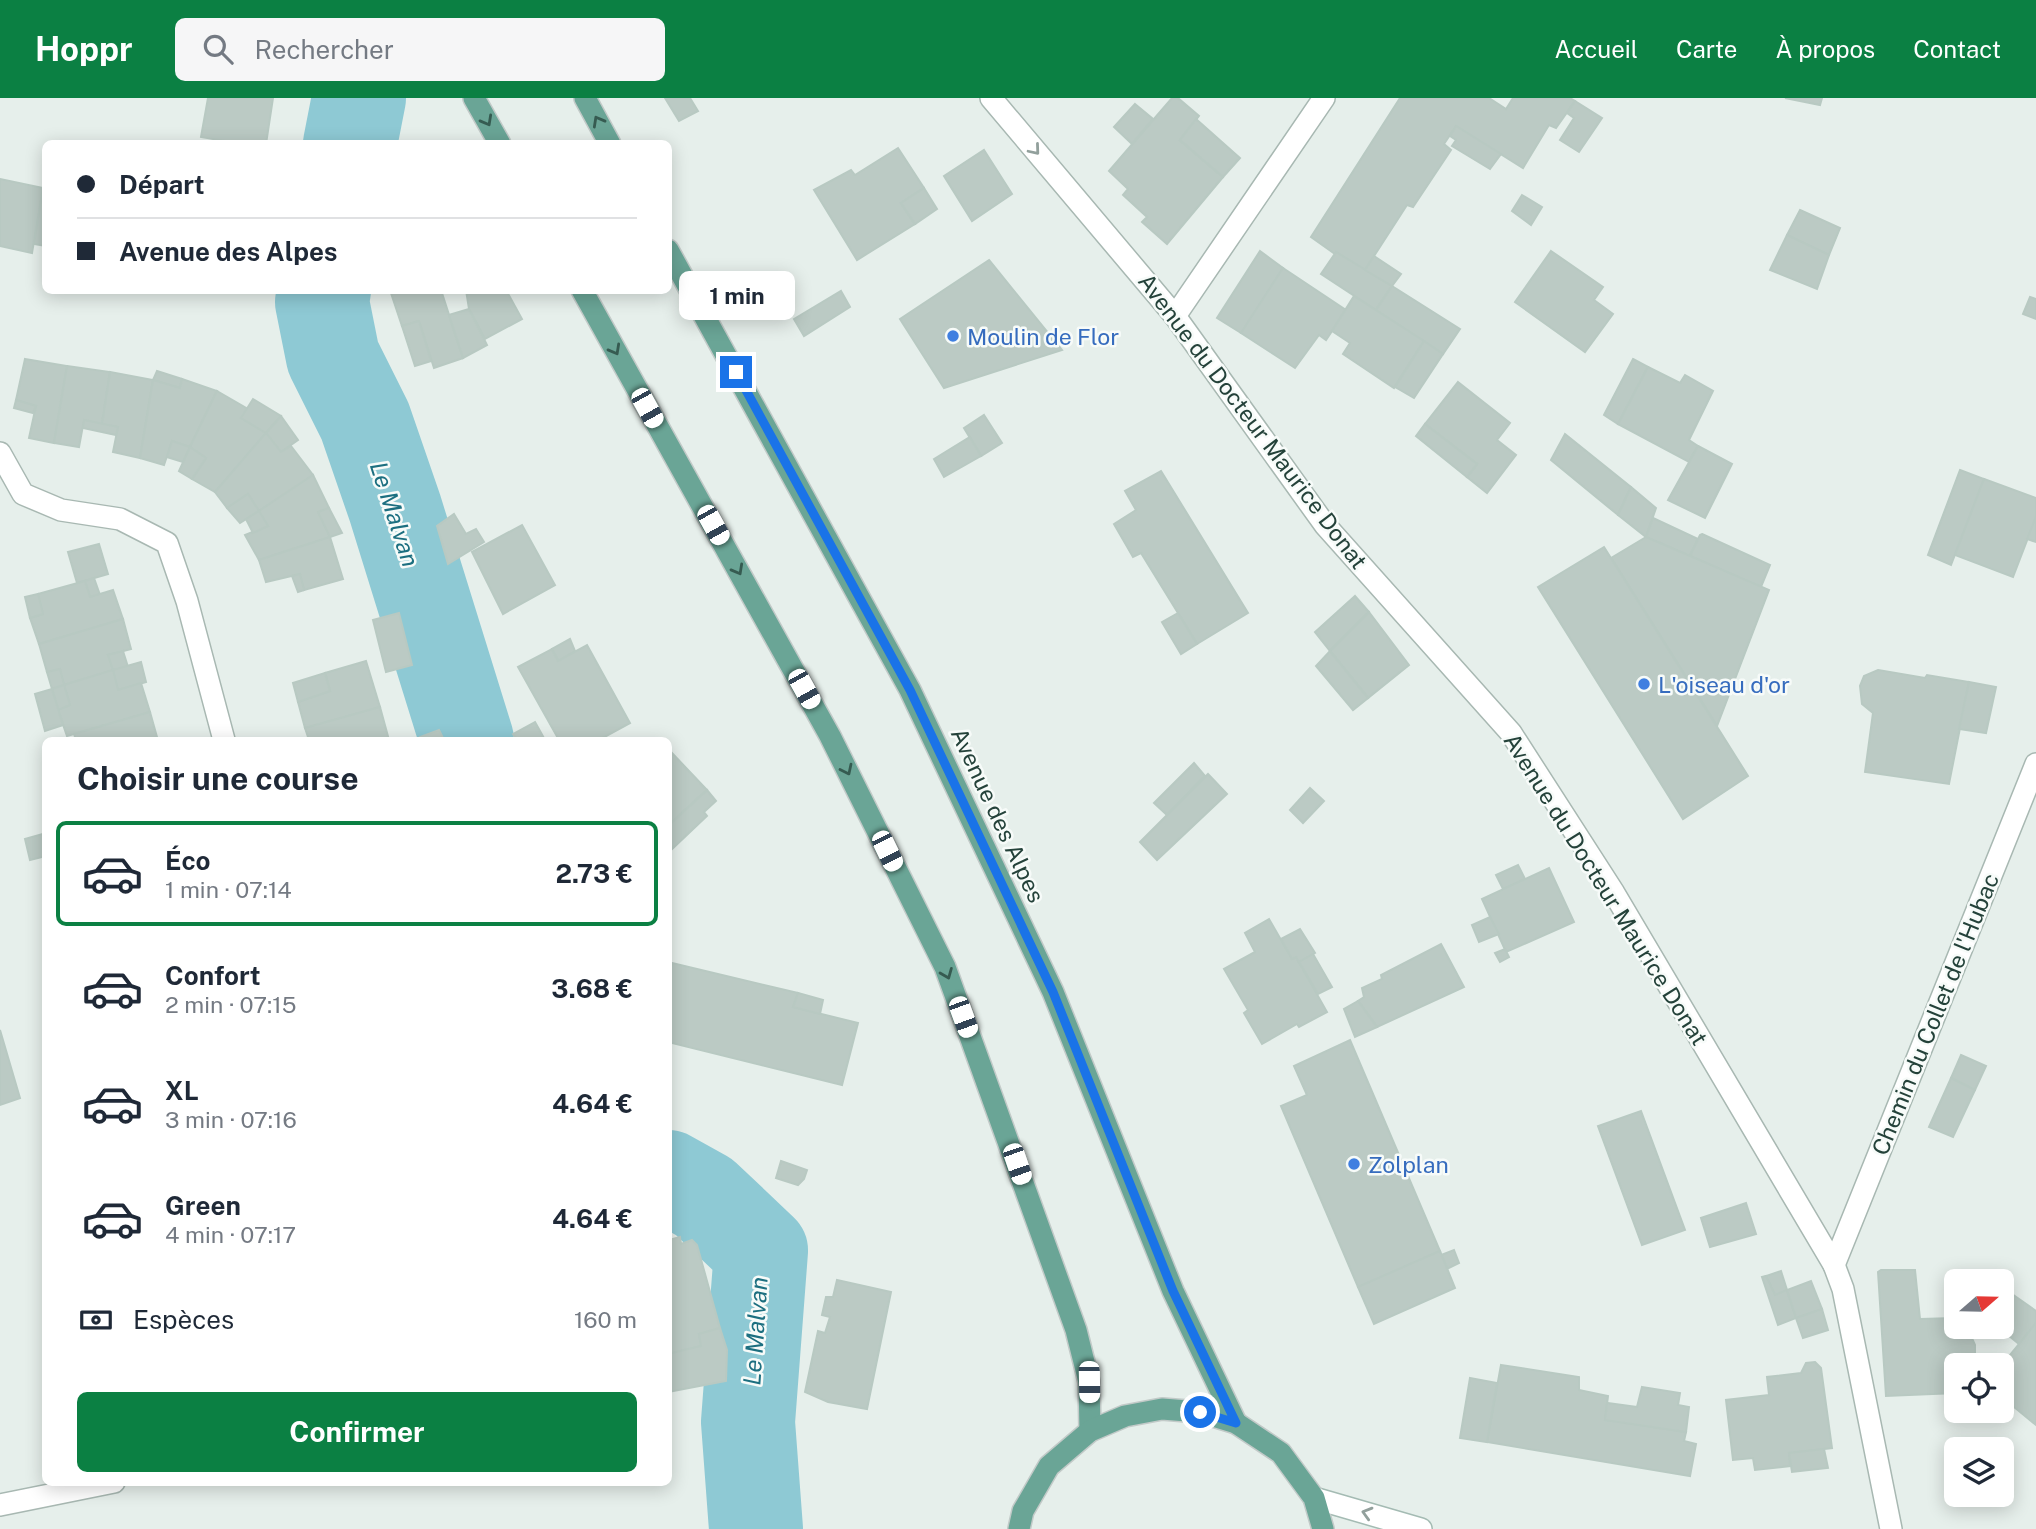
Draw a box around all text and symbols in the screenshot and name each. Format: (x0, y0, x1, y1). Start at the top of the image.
search box (175, 18, 665, 81)
text: Hoppr (35, 30, 133, 68)
icon: search (199, 30, 237, 68)
text: Rechercher (255, 34, 394, 65)
text: Accueil (1555, 35, 1638, 63)
text: Carte (1676, 35, 1737, 63)
text: À propos (1775, 35, 1875, 63)
text: Contact (1913, 35, 2001, 63)
one-way arrow (479, 113, 492, 126)
one-way arrow (592, 115, 606, 128)
one-way arrow (1027, 142, 1039, 155)
text: Départ (119, 169, 205, 200)
text: Avenue des Alpes (119, 236, 338, 267)
street label: Avenue du Docteur Maurice Donat (1133, 268, 1373, 574)
callout: 1 min (678, 271, 794, 320)
text: 1 min (709, 282, 765, 309)
place label: Moulin de Flor (967, 323, 1119, 350)
marker: Moulin de Flor (945, 328, 961, 344)
one-way arrow (607, 343, 620, 355)
route end (720, 356, 752, 388)
car (628, 385, 667, 431)
water label: Le Malvan (365, 458, 425, 570)
car (694, 502, 733, 548)
one-way arrow (730, 563, 743, 575)
car (785, 666, 824, 712)
place label: L'oiseau d'or (1658, 671, 1790, 698)
marker: L'oiseau d'or (1636, 676, 1652, 692)
street label: Avenue des Alpes (946, 723, 1050, 907)
street label: Avenue du Docteur Maurice Donat (1498, 728, 1714, 1050)
text: Choisir une course (77, 760, 359, 797)
one-way arrow (839, 763, 853, 775)
car (869, 828, 906, 874)
icon: car (81, 842, 144, 905)
text: Éco (165, 845, 211, 876)
text: 2.73 € (555, 858, 633, 889)
street label: Chemin du Collet de l'Hubac (1866, 869, 2004, 1159)
text: 1 min · 07:14 (165, 876, 292, 903)
icon: car (81, 957, 144, 1020)
text: Confort (165, 960, 261, 991)
one-way arrow (938, 968, 952, 980)
text: 3.68 € (551, 973, 633, 1004)
text: 2 min · 07:15 (165, 991, 296, 1018)
car (946, 994, 981, 1040)
icon: car (81, 1072, 144, 1135)
text: XL (165, 1075, 199, 1106)
text: 4.64 € (552, 1088, 633, 1119)
text: 3 min · 07:16 (165, 1106, 297, 1133)
car (1001, 1141, 1034, 1187)
place label: Zolplan (1368, 1151, 1449, 1178)
marker: Zolplan (1346, 1156, 1362, 1172)
icon: car (81, 1187, 144, 1250)
text: Green (165, 1190, 241, 1221)
text: 4.64 € (552, 1203, 633, 1234)
text: 4 min · 07:17 (165, 1221, 296, 1248)
north arrow (1944, 1269, 2014, 1339)
map controls (1944, 1269, 2014, 1507)
water label: Le Malvan (737, 1276, 773, 1386)
icon: cash (77, 1301, 115, 1339)
text: Espèces (133, 1304, 234, 1335)
text: 160 m (574, 1306, 637, 1333)
button: locate (1944, 1353, 2014, 1423)
car (1079, 1361, 1100, 1403)
button: Confirmer (77, 1392, 637, 1472)
route start (1184, 1396, 1216, 1428)
button: layers (1944, 1437, 2014, 1507)
one-way arrow (1362, 1507, 1374, 1522)

